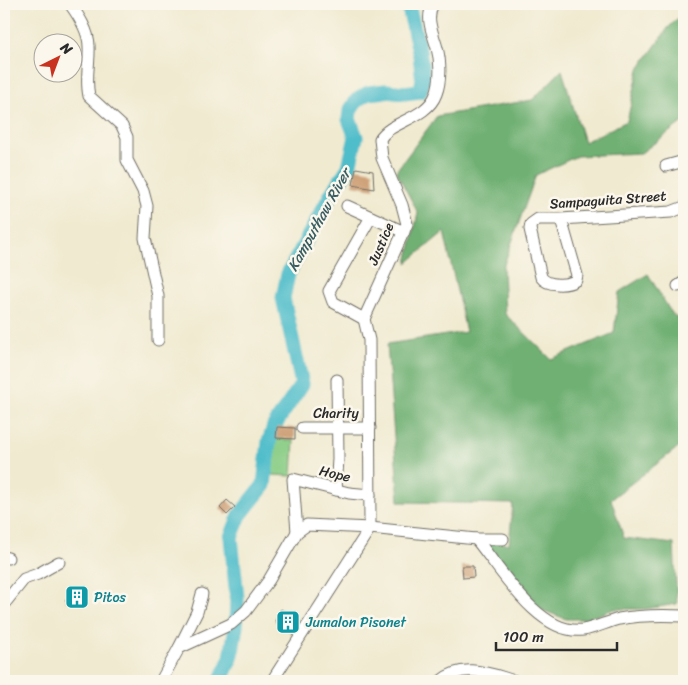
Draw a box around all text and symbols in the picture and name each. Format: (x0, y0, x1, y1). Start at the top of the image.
north arrow (32, 32, 82, 82)
text: N (54, 36, 79, 61)
water label: Kamputhaw River (280, 161, 359, 276)
street label: Sampaguita Street (549, 183, 667, 217)
street label: Justice (360, 219, 401, 270)
street label: Charity (313, 401, 360, 426)
street label: Hope (317, 458, 353, 490)
building icon: Pitos (64, 584, 90, 610)
place label: Pitos (94, 585, 127, 610)
building icon: Jumalon Pisonet (275, 609, 301, 635)
place label: Jumalon Pisonet (305, 610, 407, 635)
scale bar (496, 620, 617, 652)
text: 100 m (503, 624, 544, 650)

